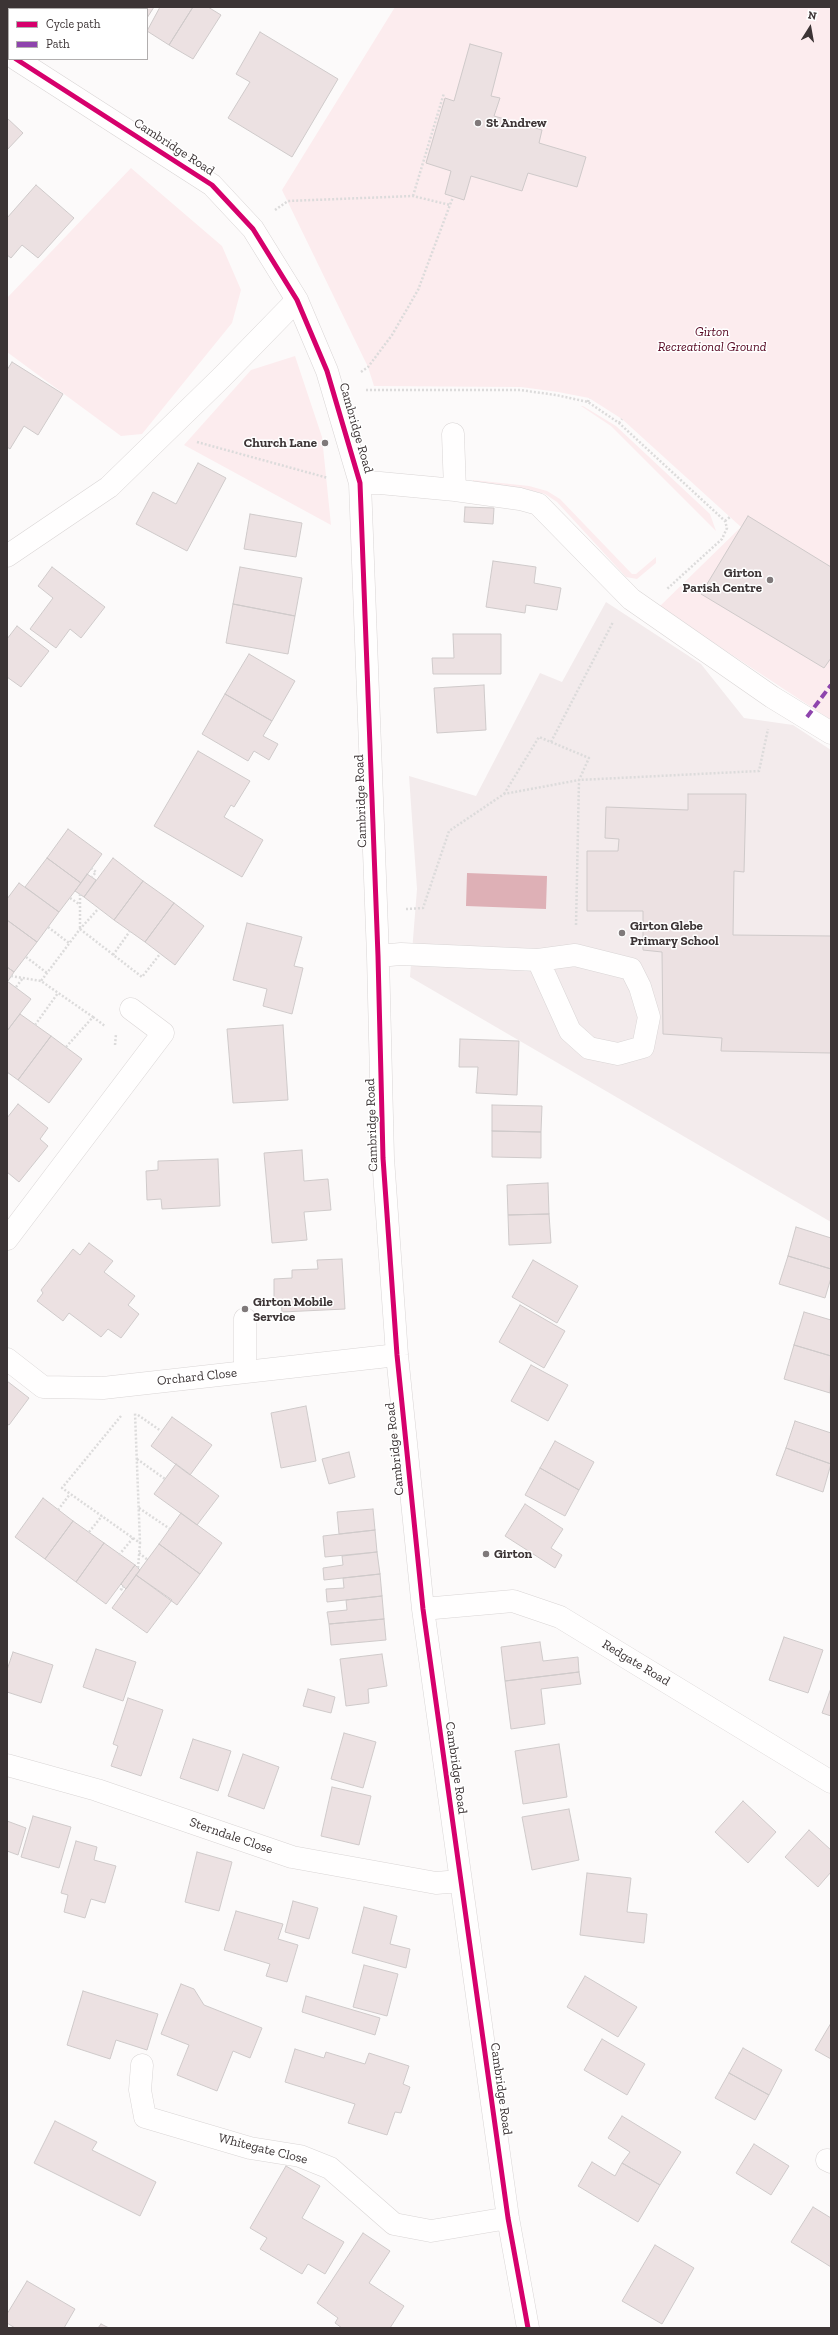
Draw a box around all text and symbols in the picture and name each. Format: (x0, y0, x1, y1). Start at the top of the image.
legend (8, 8, 148, 60)
north arrow (790, 8, 830, 48)
text: N (807, 9, 818, 23)
text: Cycle path (46, 17, 100, 31)
text: Path (46, 37, 70, 51)
street label: Cambridge Road (131, 115, 217, 179)
place label: St Andrew (486, 115, 547, 131)
marker: St Andrew (473, 118, 483, 128)
park label: Girton Recreational Ground (658, 324, 766, 355)
street label: Cambridge Road (336, 381, 376, 475)
place label: Church Lane (244, 435, 317, 451)
marker: Church Lane (320, 438, 330, 448)
place label: Girton Parish Centre (683, 565, 762, 596)
marker: Girton Parish Centre (765, 575, 775, 585)
street label: Cambridge Road (352, 754, 370, 848)
place label: Girton Glebe Primary School (630, 918, 719, 949)
marker: Girton Glebe Primary School (617, 928, 627, 938)
street label: Cambridge Road (363, 1078, 381, 1172)
place label: Girton Mobile Service (253, 1294, 333, 1325)
marker: Girton Mobile Service (240, 1304, 250, 1314)
street label: Orchard Close (156, 1365, 238, 1389)
street label: Cambridge Road (382, 1402, 408, 1496)
place label: Girton (494, 1546, 532, 1562)
marker: Girton (481, 1549, 491, 1559)
street label: Redgate Road (599, 1637, 673, 1689)
street label: Cambridge Road (442, 1721, 470, 1815)
street label: Sterndale Close (187, 1814, 275, 1858)
street label: Cambridge Road (487, 2042, 515, 2136)
street label: Whitegate Close (217, 2130, 309, 2168)

